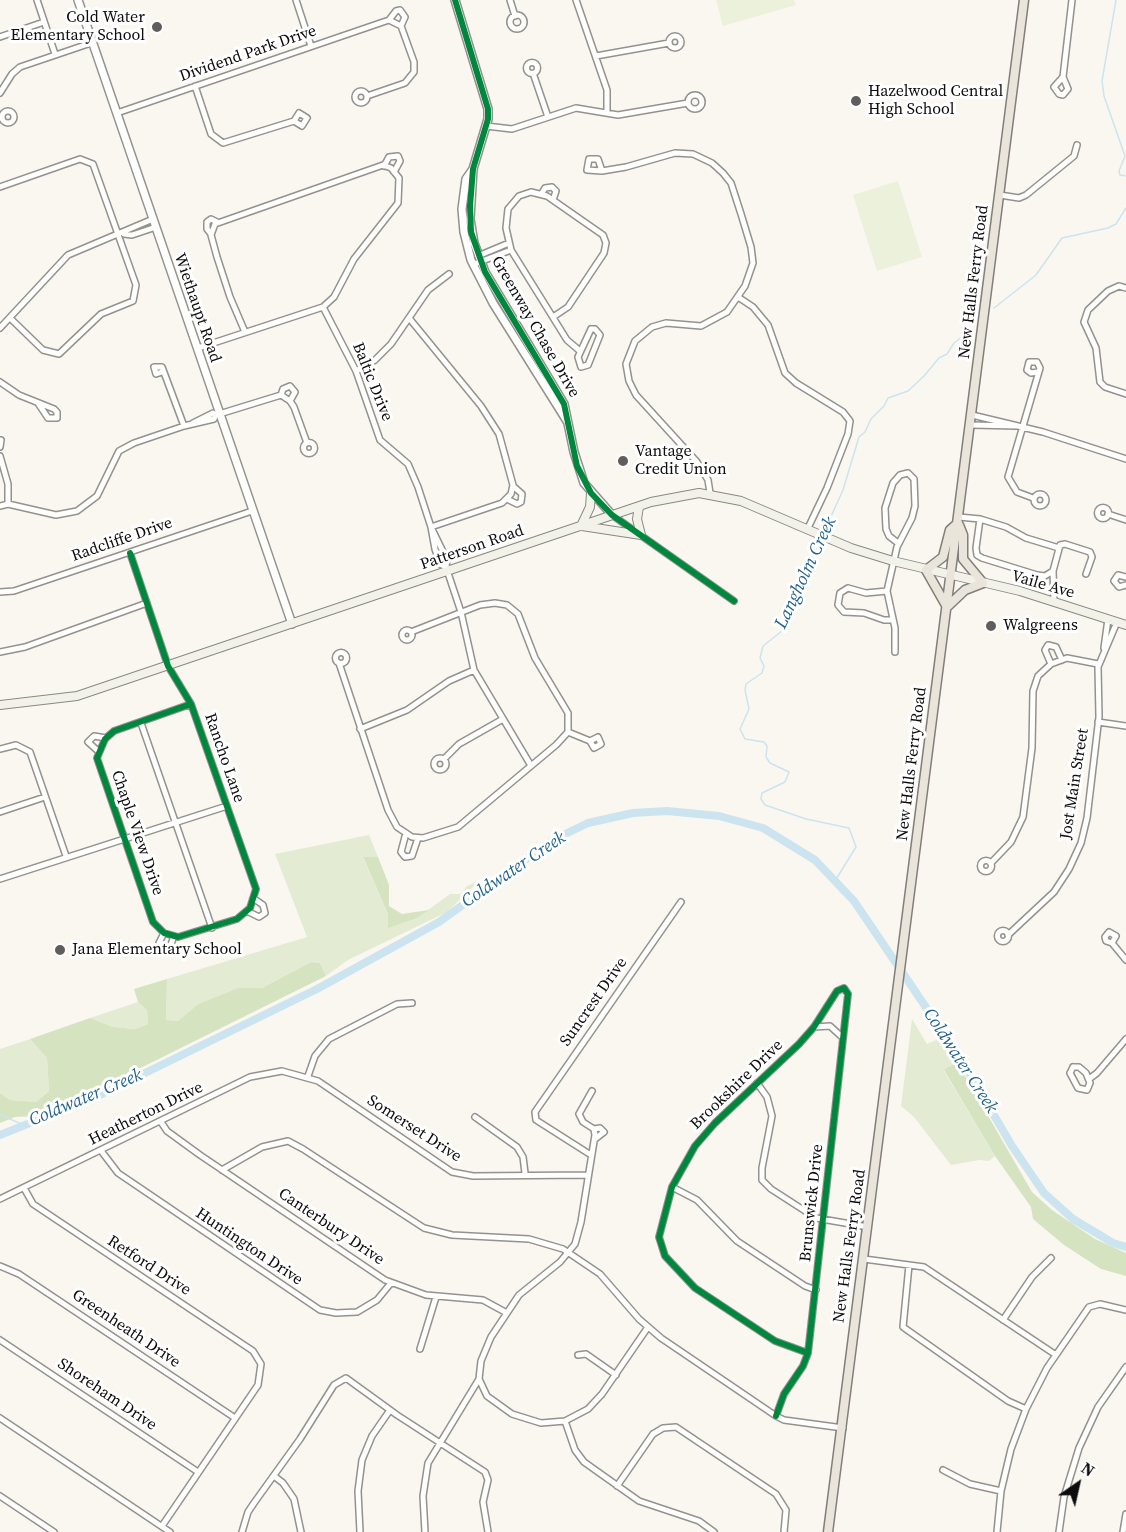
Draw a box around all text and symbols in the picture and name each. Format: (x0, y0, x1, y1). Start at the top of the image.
place label: Cold Water Elementary School (11, 8, 145, 46)
marker: Cold Water Elementary School (150, 20, 164, 34)
street label: Dividend Park Drive (177, 22, 319, 86)
place label: Hazelwood Central High School (868, 82, 1003, 120)
marker: Hazelwood Central High School (849, 94, 863, 108)
street label: New Halls Ferry Road (955, 204, 993, 360)
street label: Wiethaupt Road (169, 251, 225, 365)
street label: Greenway Chase Drive (487, 253, 583, 401)
street label: Baltic Drive (348, 340, 396, 424)
place label: Vantage Credit Union (635, 442, 727, 480)
marker: Vantage Credit Union (616, 454, 630, 468)
street label: Radcliffe Drive (69, 514, 175, 566)
water label: Langholm Creek (771, 514, 841, 632)
street label: Patterson Road (418, 521, 526, 575)
street label: Vaile Ave (1009, 567, 1077, 603)
place label: Walgreens (1003, 616, 1078, 636)
marker: Walgreens (984, 619, 998, 633)
street label: New Halls Ferry Road (893, 686, 931, 842)
street label: Rancho Lane (200, 711, 248, 805)
street label: Jost Main Street (1057, 727, 1093, 841)
street label: Chaple View Drive (107, 768, 167, 898)
water label: Coldwater Creek (458, 827, 570, 913)
place label: Jana Elementary School (72, 940, 242, 960)
marker: Jana Elementary School (53, 943, 67, 957)
street label: Suncrest Drive (556, 954, 632, 1050)
water label: Coldwater Creek (918, 1004, 1002, 1118)
street label: Brookshire Drive (687, 1036, 787, 1134)
water label: Coldwater Creek (26, 1064, 146, 1132)
street label: Heatherton Drive (86, 1078, 206, 1150)
street label: Somerset Drive (363, 1091, 465, 1167)
street label: Brunswick Drive (796, 1143, 828, 1263)
street label: New Halls Ferry Road (830, 1168, 870, 1324)
street label: Canterbury Drive (274, 1184, 388, 1270)
street label: Huntington Drive (192, 1204, 306, 1290)
street label: Retford Drive (104, 1232, 194, 1300)
street label: Greenheath Drive (68, 1286, 184, 1372)
street label: Shoreham Drive (54, 1355, 160, 1435)
north arrow (1048, 1454, 1108, 1514)
text: N (1077, 1457, 1099, 1481)

